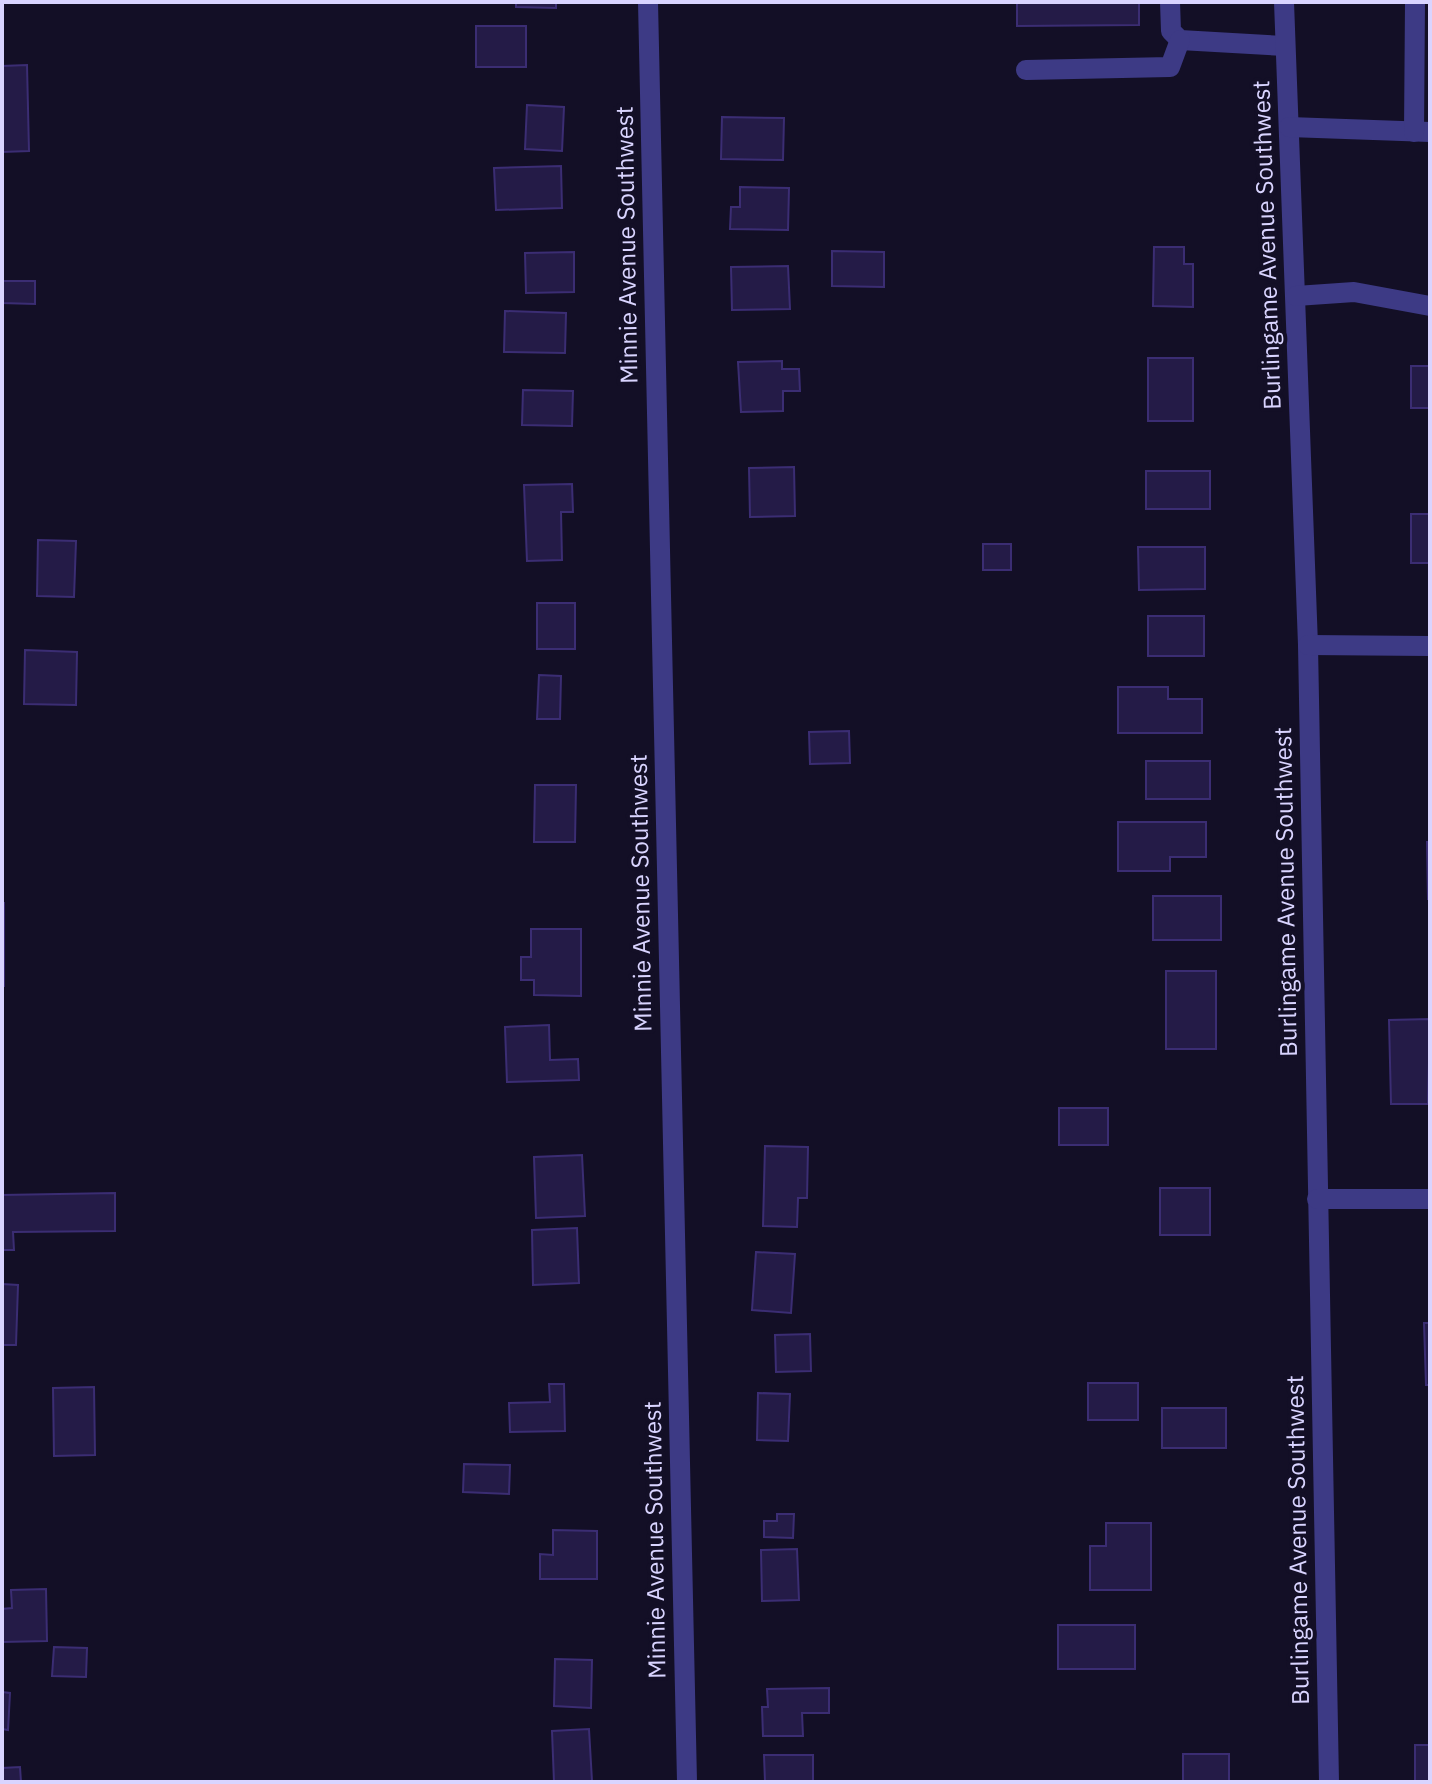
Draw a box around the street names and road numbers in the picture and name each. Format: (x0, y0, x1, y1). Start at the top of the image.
street label: Burlingame Avenue Southwest (1244, 80, 1288, 410)
street label: Minnie Avenue Southwest (608, 106, 644, 384)
street label: Burlingame Avenue Southwest (1266, 727, 1304, 1057)
street label: Minnie Avenue Southwest (622, 754, 658, 1032)
street label: Burlingame Avenue Southwest (1278, 1375, 1316, 1705)
street label: Minnie Avenue Southwest (636, 1401, 672, 1679)

